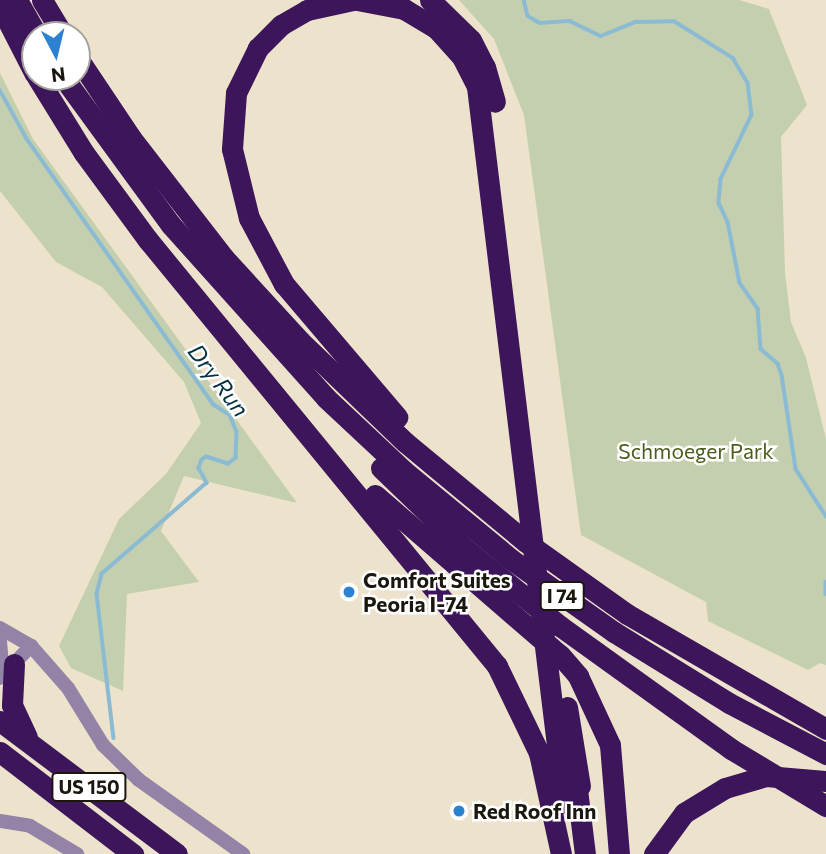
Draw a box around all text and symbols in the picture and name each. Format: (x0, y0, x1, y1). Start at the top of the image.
north arrow (21, 21, 91, 91)
text: N (50, 63, 67, 88)
water label: Dry Run (183, 338, 255, 422)
park label: Schmoeger Park (618, 438, 774, 464)
place label: Comfort Suites Peoria I-74 (363, 567, 511, 617)
road number: I 74 (539, 580, 585, 611)
marker: Comfort Suites Peoria I-74 (341, 584, 357, 600)
road number: US 150 (50, 772, 128, 802)
place label: Red Roof Inn (473, 798, 596, 824)
marker: Red Roof Inn (451, 803, 467, 819)

